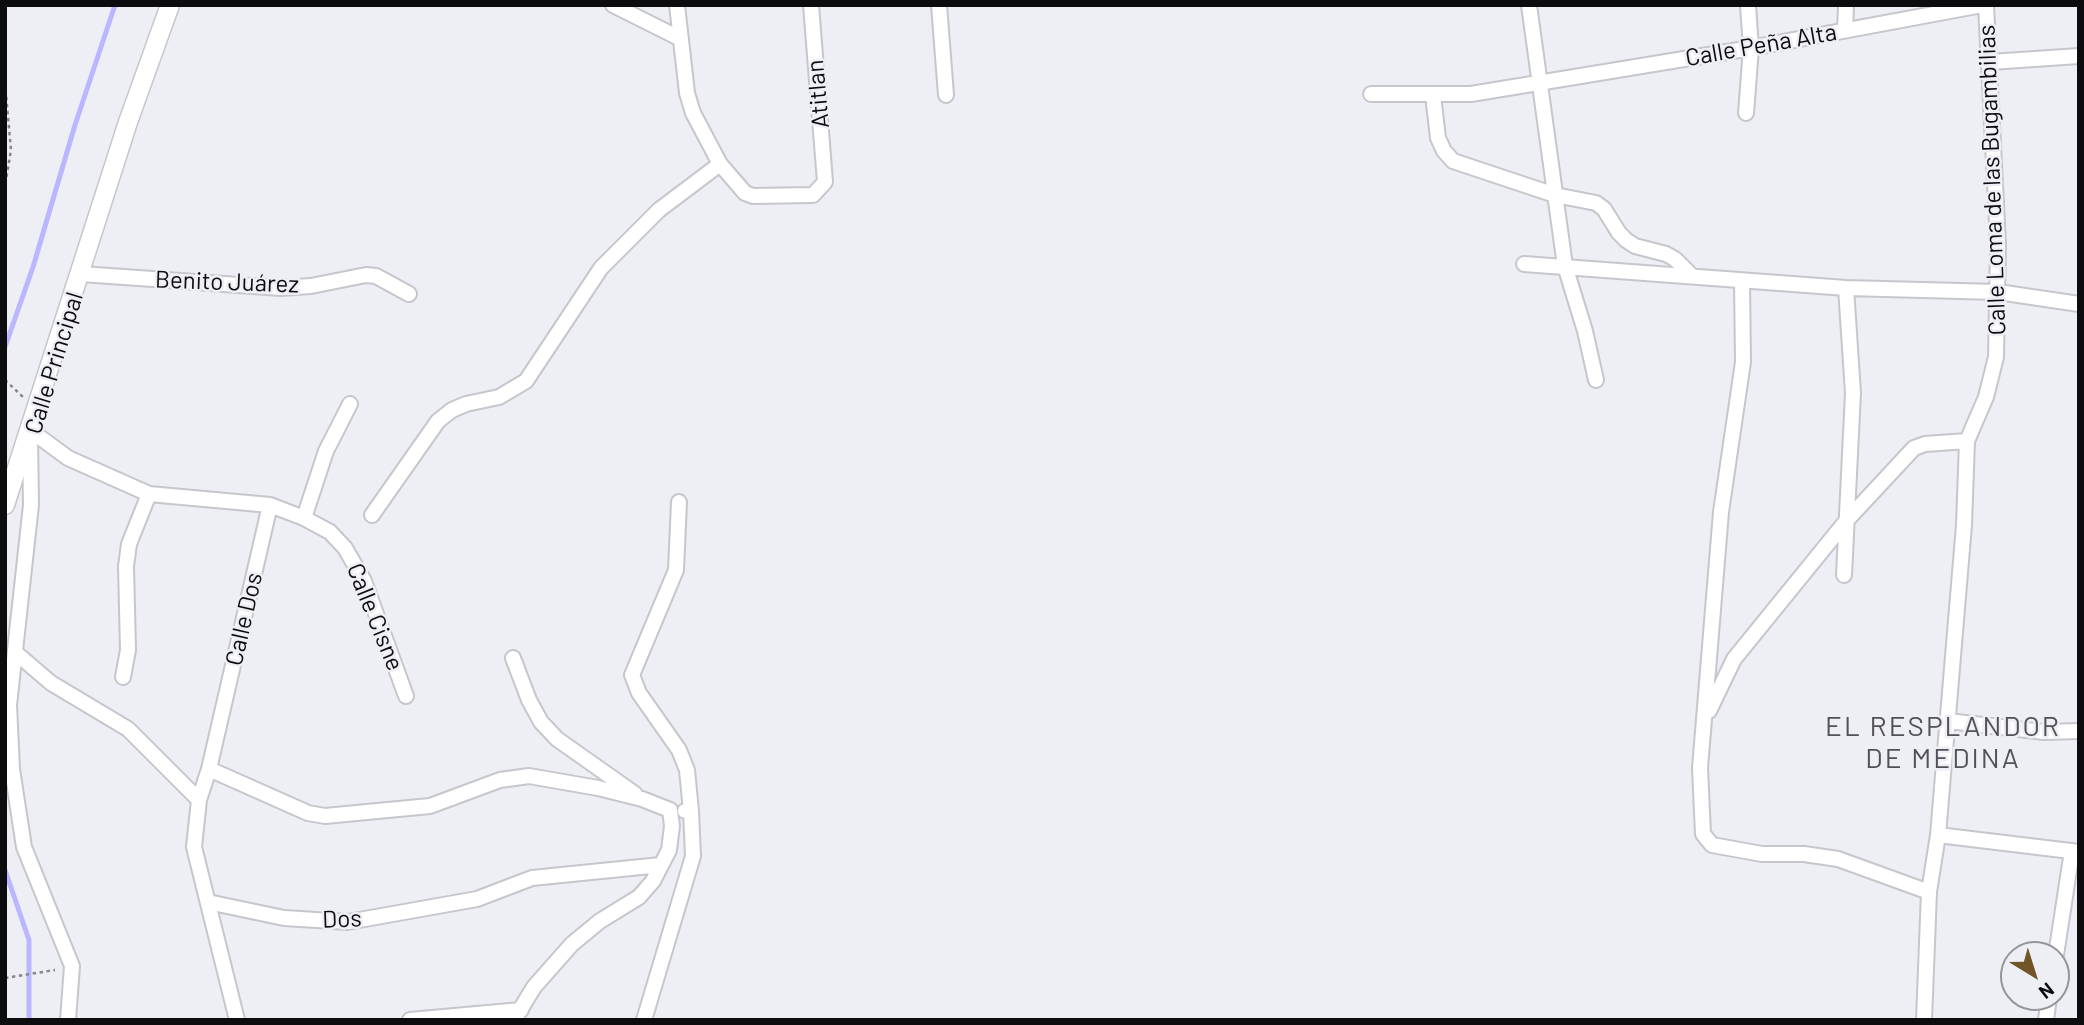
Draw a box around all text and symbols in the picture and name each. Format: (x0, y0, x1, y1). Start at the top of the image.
street label: Calle Peña Alta (1683, 18, 1839, 72)
street label: Calle Loma de las Bugambilias (1972, 24, 2012, 336)
street label: Atitlan (801, 59, 835, 129)
street label: Benito Juárez (154, 265, 300, 299)
street label: Calle Principal (19, 289, 89, 437)
street label: Calle Cisne (340, 559, 410, 675)
street label: Calle Dos (219, 570, 269, 668)
district label: EL RESPLANDOR DE MEDINA (1827, 710, 2059, 776)
street label: Dos (322, 904, 362, 934)
north arrow (2000, 941, 2070, 1011)
text: N (2035, 978, 2059, 1004)

